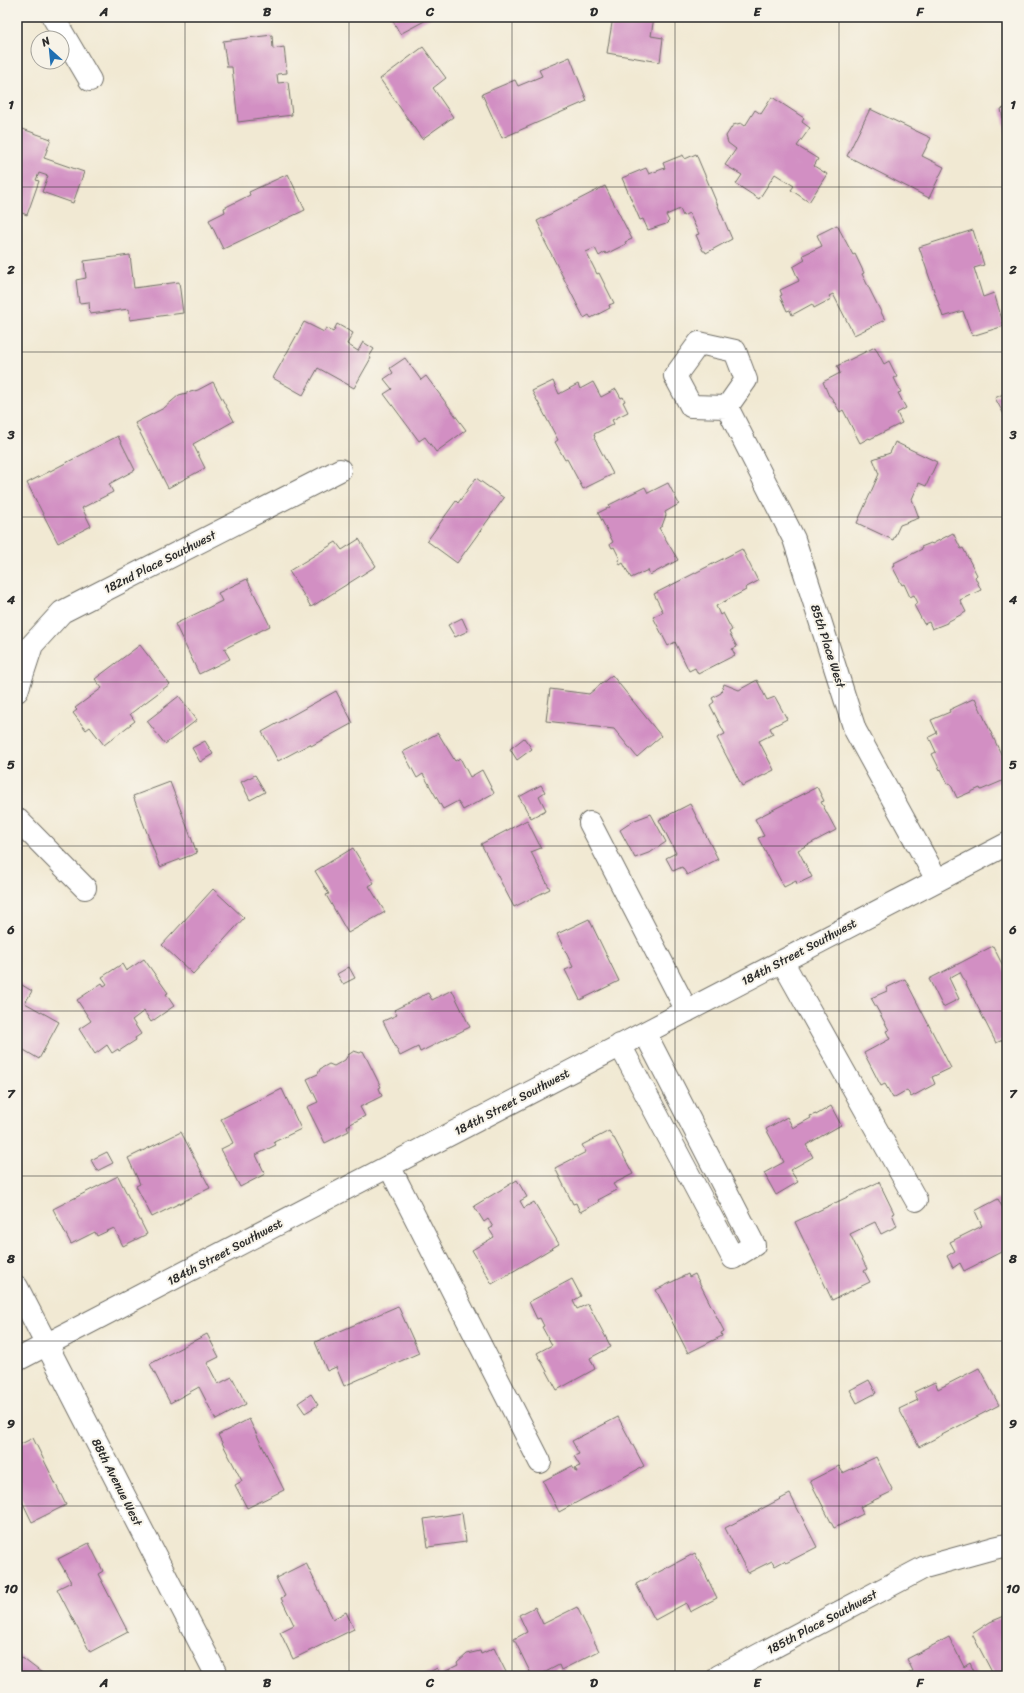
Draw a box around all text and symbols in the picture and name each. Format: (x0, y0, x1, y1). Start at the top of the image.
text: A (99, 0, 108, 23)
text: B (263, 0, 272, 23)
text: C (425, 0, 435, 23)
text: D (590, 0, 598, 23)
text: E (753, 0, 762, 23)
text: F (915, 0, 924, 23)
north arrow (30, 30, 70, 70)
text: N (37, 31, 54, 52)
text: 1 (8, 93, 14, 116)
text: 1 (1010, 93, 1016, 116)
text: 2 (6, 258, 15, 281)
text: 2 (1008, 258, 1017, 281)
text: 3 (6, 423, 15, 446)
text: 3 (1008, 423, 1017, 446)
street label: 182nd Place Southwest (100, 524, 221, 600)
text: 4 (6, 588, 16, 611)
text: 4 (1008, 588, 1018, 611)
street label: 85th Place West (804, 601, 852, 692)
text: 5 (7, 753, 15, 776)
text: 5 (1009, 753, 1017, 776)
street label: 184th Street Southwest (737, 912, 861, 992)
text: 6 (6, 918, 15, 941)
text: 6 (1008, 918, 1017, 941)
street label: 184th Street Southwest (450, 1062, 574, 1142)
text: 7 (7, 1082, 16, 1105)
text: 7 (1009, 1082, 1018, 1105)
street label: 184th Street Southwest (163, 1212, 287, 1292)
text: 8 (6, 1247, 15, 1270)
text: 8 (1008, 1247, 1017, 1270)
text: 9 (7, 1412, 15, 1435)
text: 9 (1009, 1412, 1017, 1435)
street label: 88th Avenue West (85, 1434, 149, 1531)
text: 10 (4, 1577, 18, 1600)
text: 10 (1006, 1577, 1020, 1600)
street label: 185th Place Southwest (763, 1583, 882, 1661)
text: A (99, 1671, 108, 1693)
text: B (263, 1671, 272, 1693)
text: C (425, 1671, 435, 1693)
text: D (590, 1671, 598, 1693)
text: E (753, 1671, 762, 1693)
text: F (915, 1671, 924, 1693)

